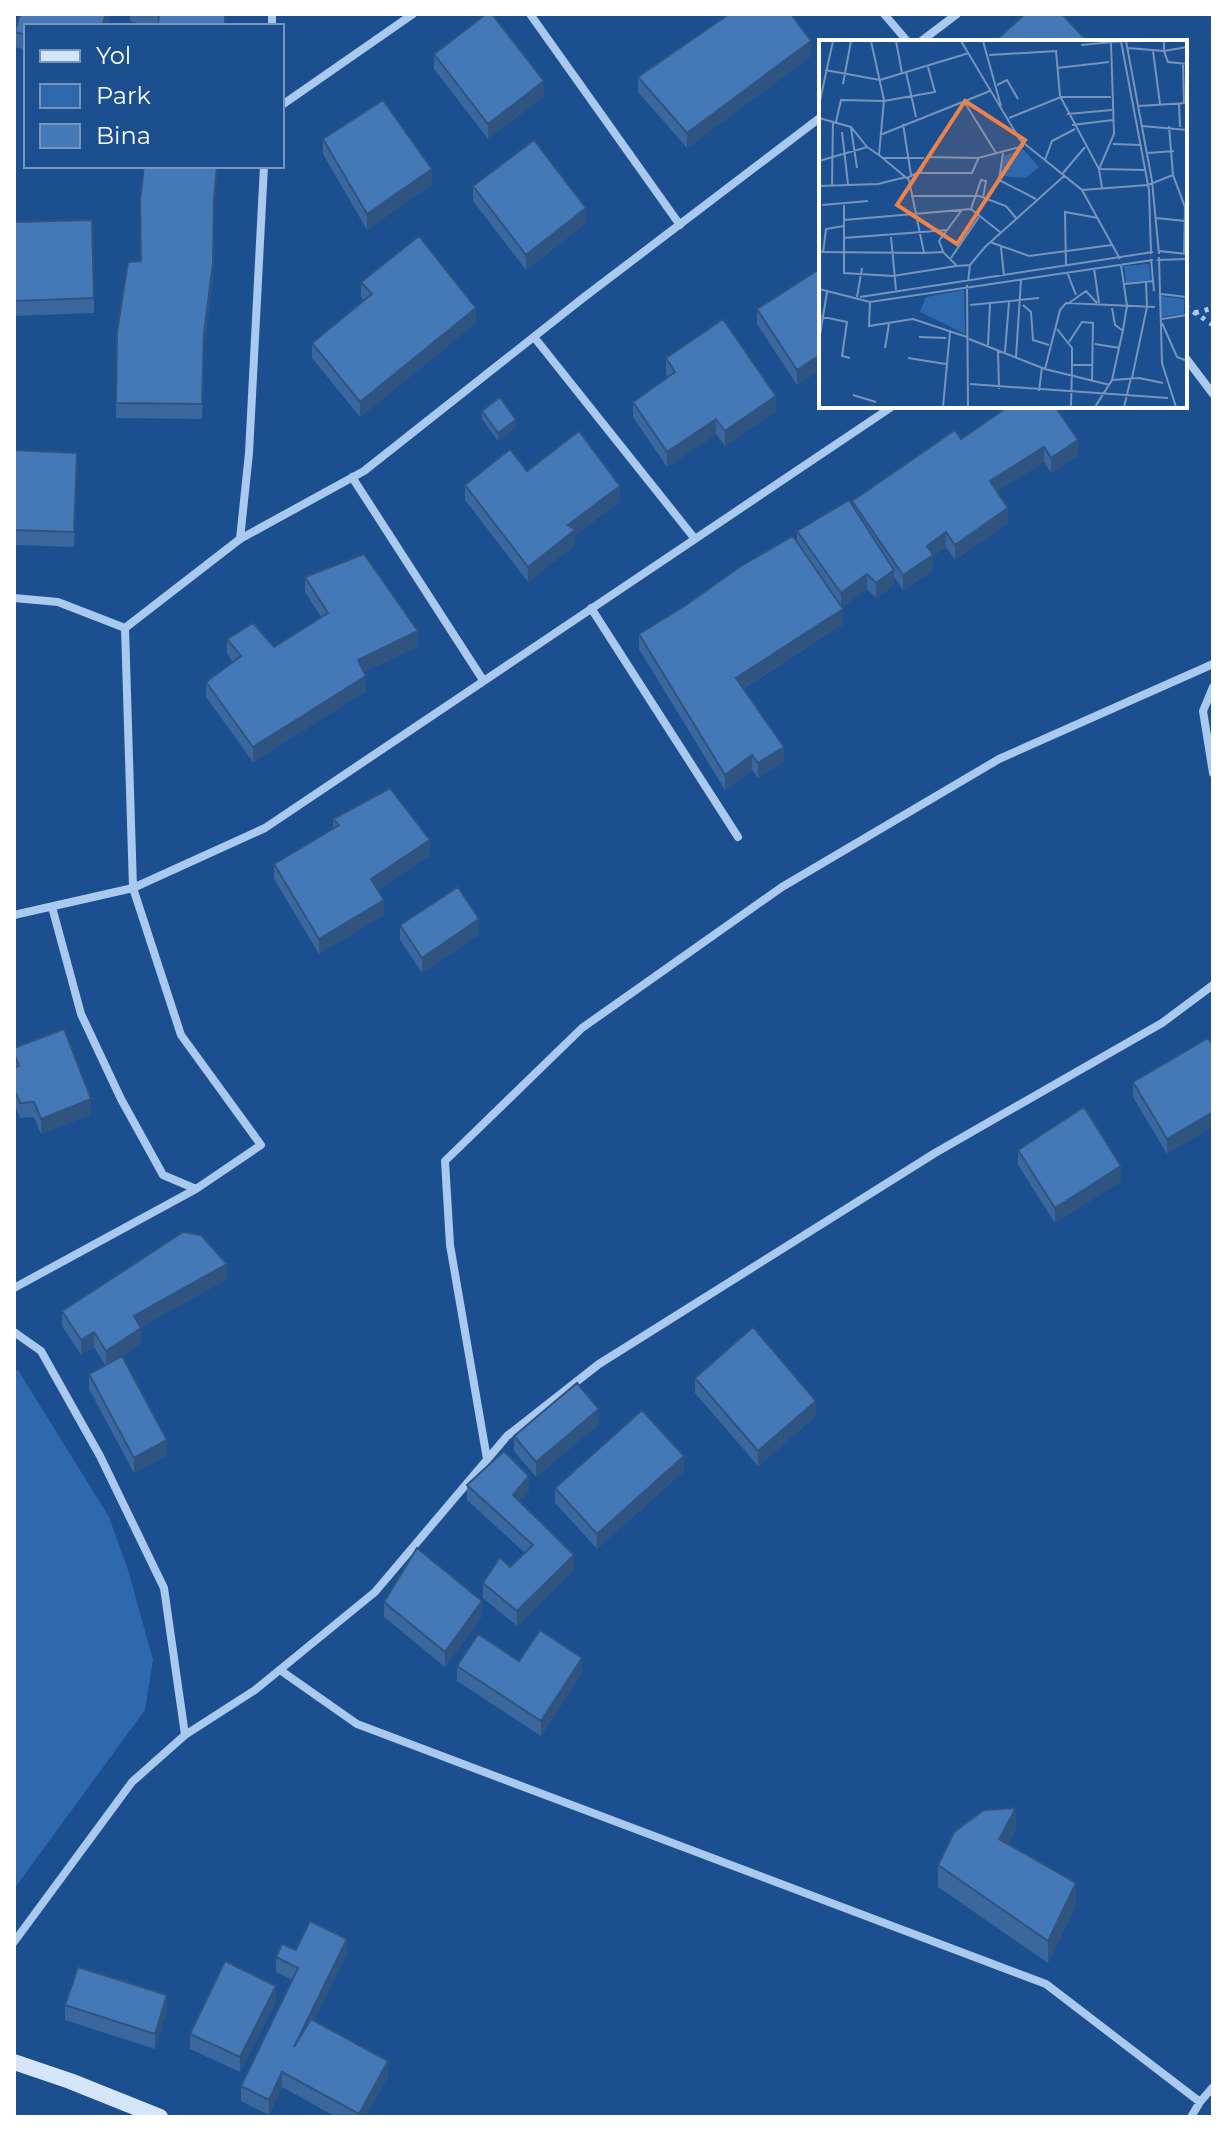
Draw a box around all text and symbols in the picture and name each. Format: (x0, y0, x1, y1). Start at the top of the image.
legend (24, 24, 284, 168)
inset map (819, 40, 1187, 408)
text: Yol (96, 41, 131, 70)
text: Park (96, 81, 151, 110)
text: Bina (96, 121, 151, 150)

